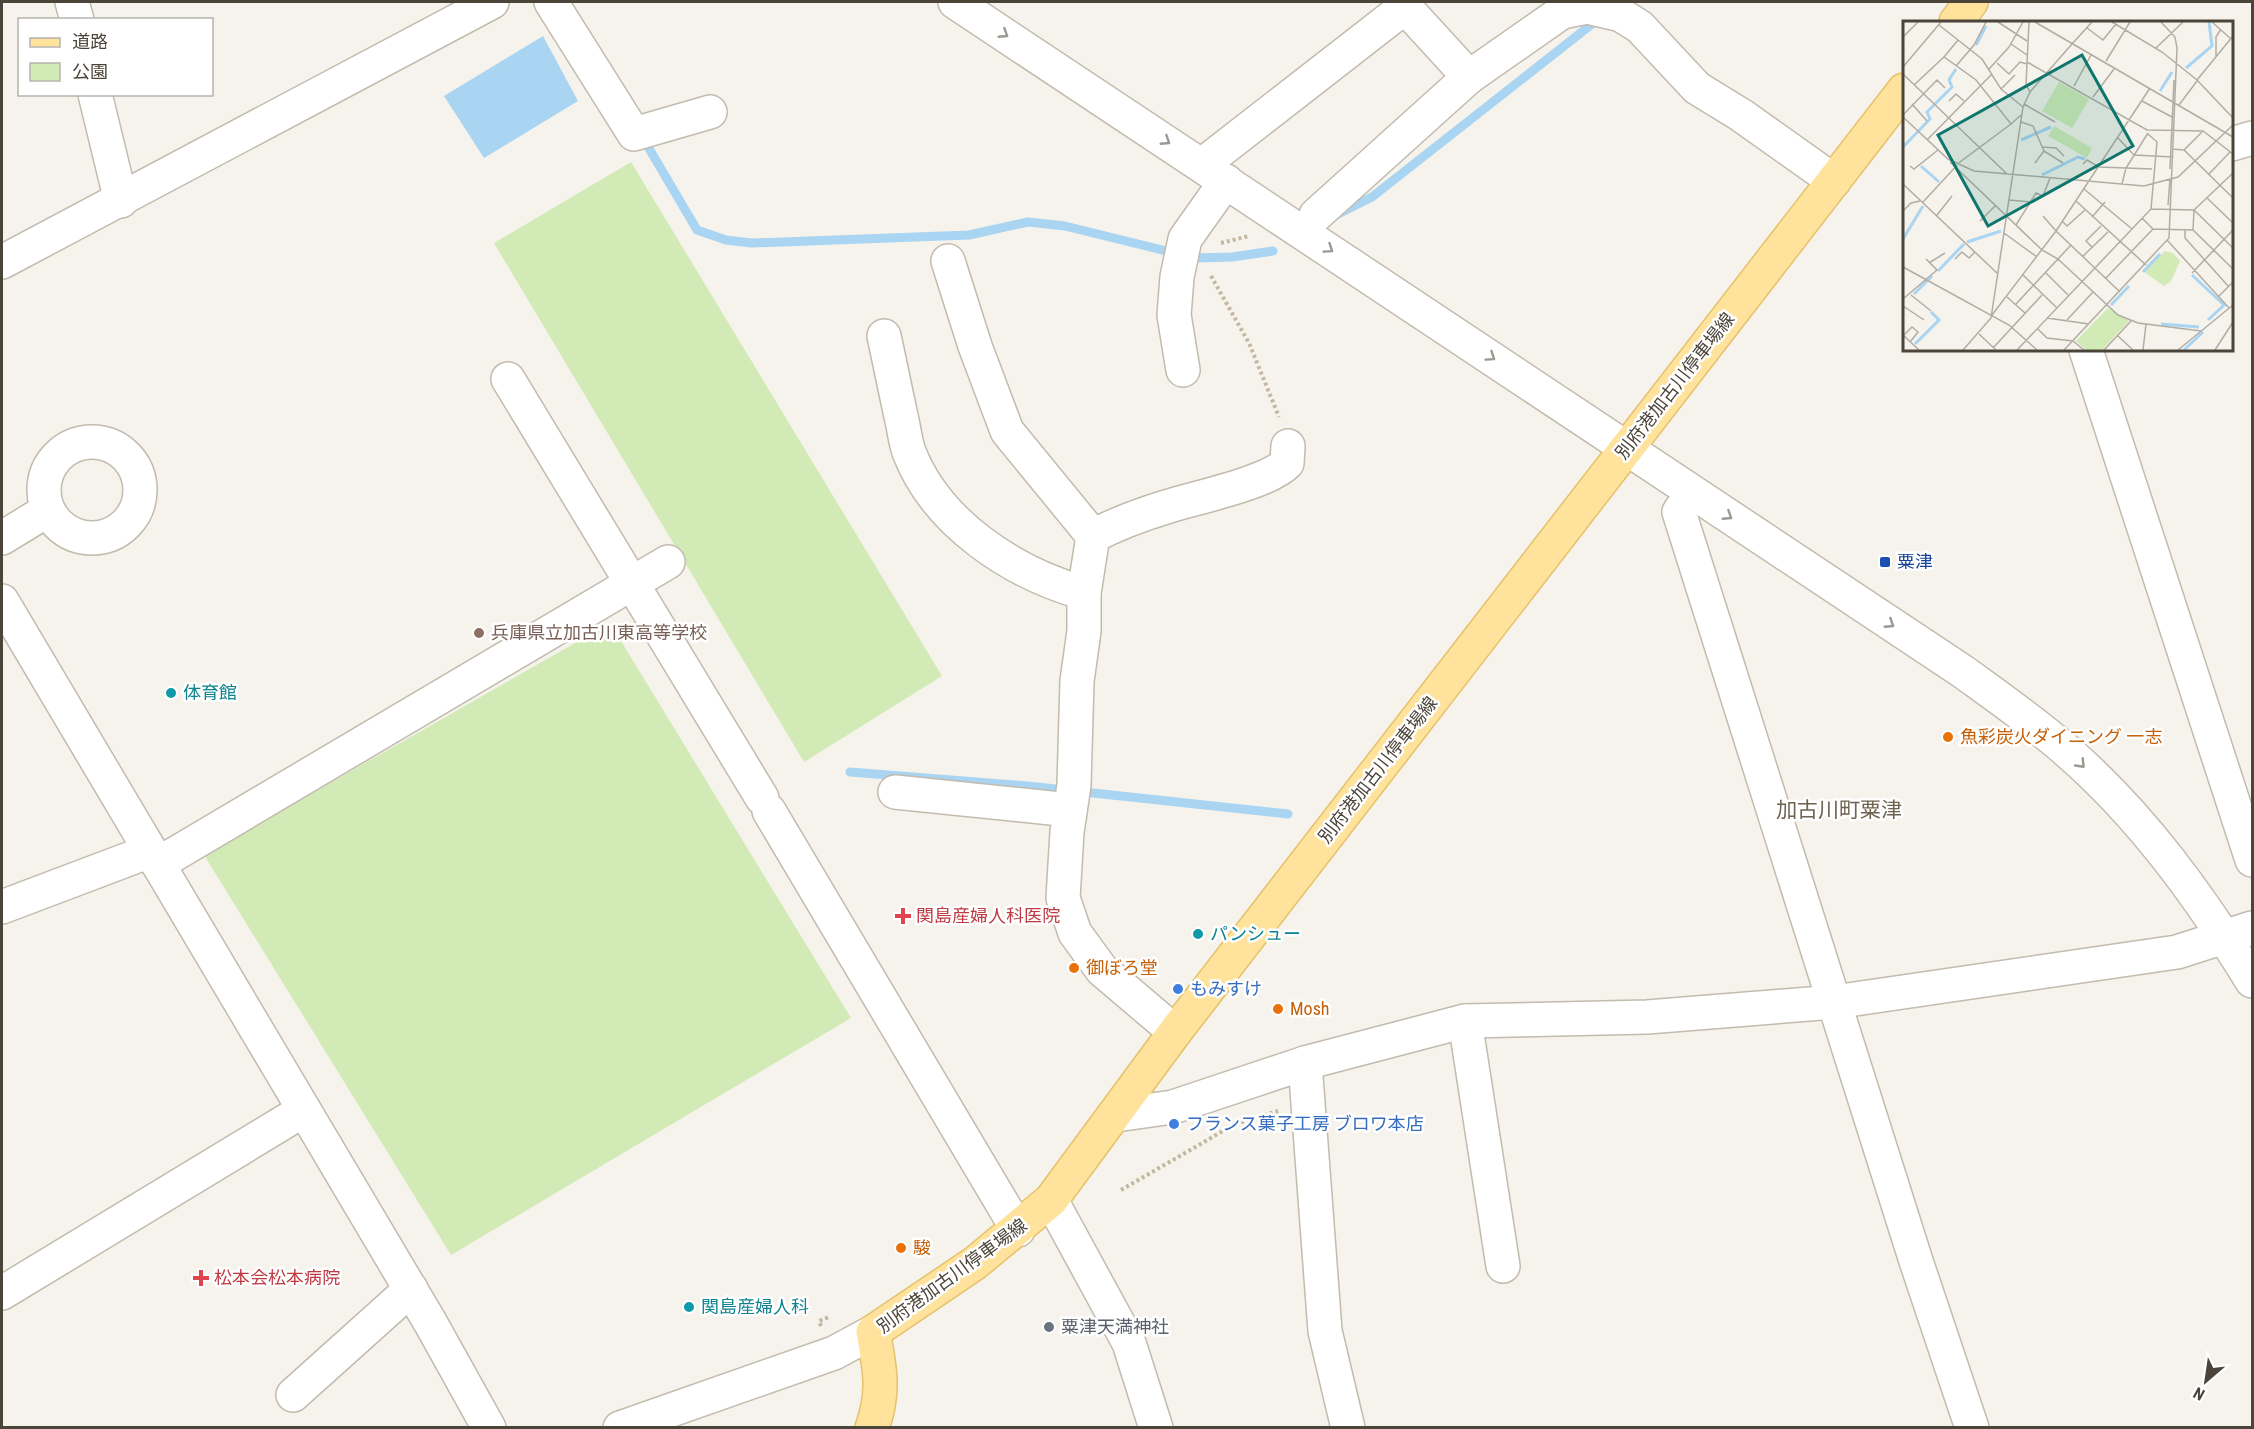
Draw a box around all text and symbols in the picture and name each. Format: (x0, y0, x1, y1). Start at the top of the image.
legend (18, 18, 213, 96)
inset map (1903, 21, 2233, 351)
one-way arrow (997, 27, 1008, 38)
text: 道路 (72, 31, 108, 52)
text: 公園 (72, 61, 108, 82)
one-way arrow (1160, 134, 1170, 146)
one-way arrow (1322, 242, 1333, 253)
street label: 別府港加古川停車場線 (1611, 308, 1738, 463)
one-way arrow (1484, 350, 1495, 361)
one-way arrow (1721, 509, 1732, 520)
place label: 粟津 (1897, 551, 1933, 572)
marker: 粟津 (1878, 555, 1892, 569)
one-way arrow (1884, 616, 1894, 628)
place label: 兵庫県立加古川東高等学校 (491, 622, 707, 643)
marker: 兵庫県立加古川東高等学校 (472, 626, 486, 640)
place label: 体育館 (183, 682, 237, 703)
marker: 体育館 (164, 686, 178, 700)
street label: 別府港加古川停車場線 (1314, 692, 1441, 847)
place label: 魚彩炭火ダイニング 一志 (1960, 726, 2162, 747)
marker: 魚彩炭火ダイニング 一志 (1941, 730, 1955, 744)
one-way arrow (2073, 757, 2084, 768)
district label: 加古川町粟津 (1776, 798, 1902, 822)
place label: 関島産婦人科医院 (916, 905, 1060, 926)
marker: 関島産婦人科医院 (894, 907, 912, 925)
place label: パンシュー (1210, 923, 1301, 944)
marker: パンシュー (1191, 927, 1205, 941)
place label: 御ぼろ堂 (1086, 957, 1158, 978)
marker: 御ぼろ堂 (1067, 961, 1081, 975)
place label: もみすけ (1190, 978, 1262, 999)
marker: もみすけ (1171, 982, 1185, 996)
place label: Mosh (1290, 998, 1330, 1019)
marker: Mosh (1271, 1002, 1285, 1016)
place label: フランス菓子工房 ブロワ本店 (1186, 1113, 1424, 1134)
marker: フランス菓子工房 ブロワ本店 (1167, 1117, 1181, 1131)
street label: 別府港加古川停車場線 (873, 1214, 1031, 1337)
place label: 駿 (913, 1237, 931, 1258)
marker: 駿 (894, 1241, 908, 1255)
place label: 松本会松本病院 (214, 1267, 340, 1288)
marker: 松本会松本病院 (192, 1269, 210, 1287)
place label: 関島産婦人科 (701, 1296, 809, 1317)
marker: 関島産婦人科 (682, 1300, 696, 1314)
place label: 粟津天満神社 (1061, 1316, 1169, 1337)
marker: 粟津天満神社 (1042, 1320, 1056, 1334)
north arrow (2176, 1351, 2236, 1411)
text: N (2190, 1383, 2208, 1404)

